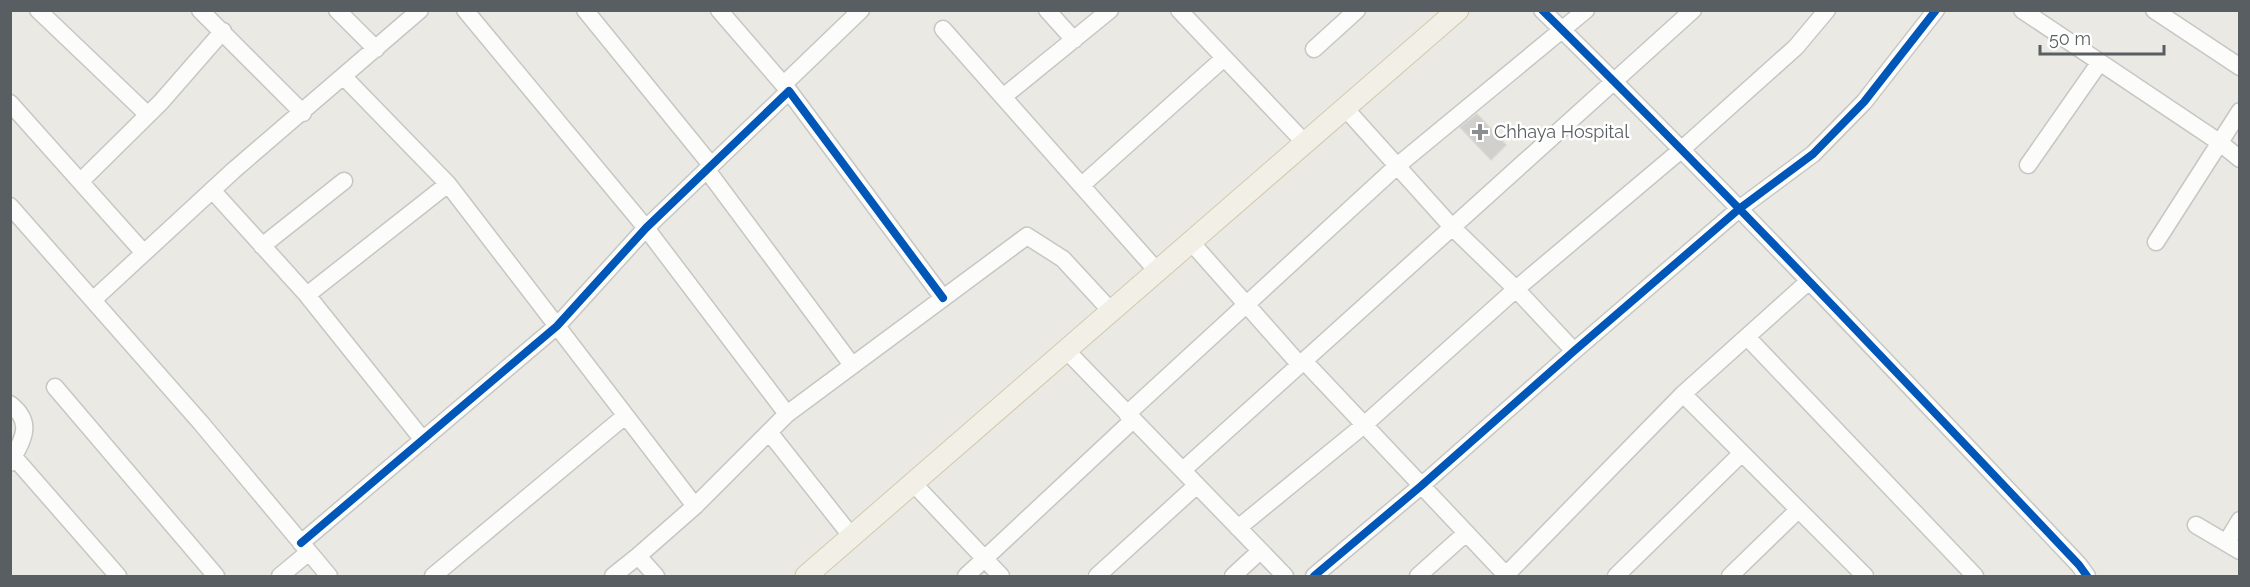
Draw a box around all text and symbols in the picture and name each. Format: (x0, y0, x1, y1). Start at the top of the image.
scale bar (2040, 18, 2164, 56)
text: 50 m (2049, 28, 2091, 49)
place label: Chhaya Hospital (1494, 121, 1629, 142)
marker: Chhaya Hospital (1471, 123, 1489, 141)

